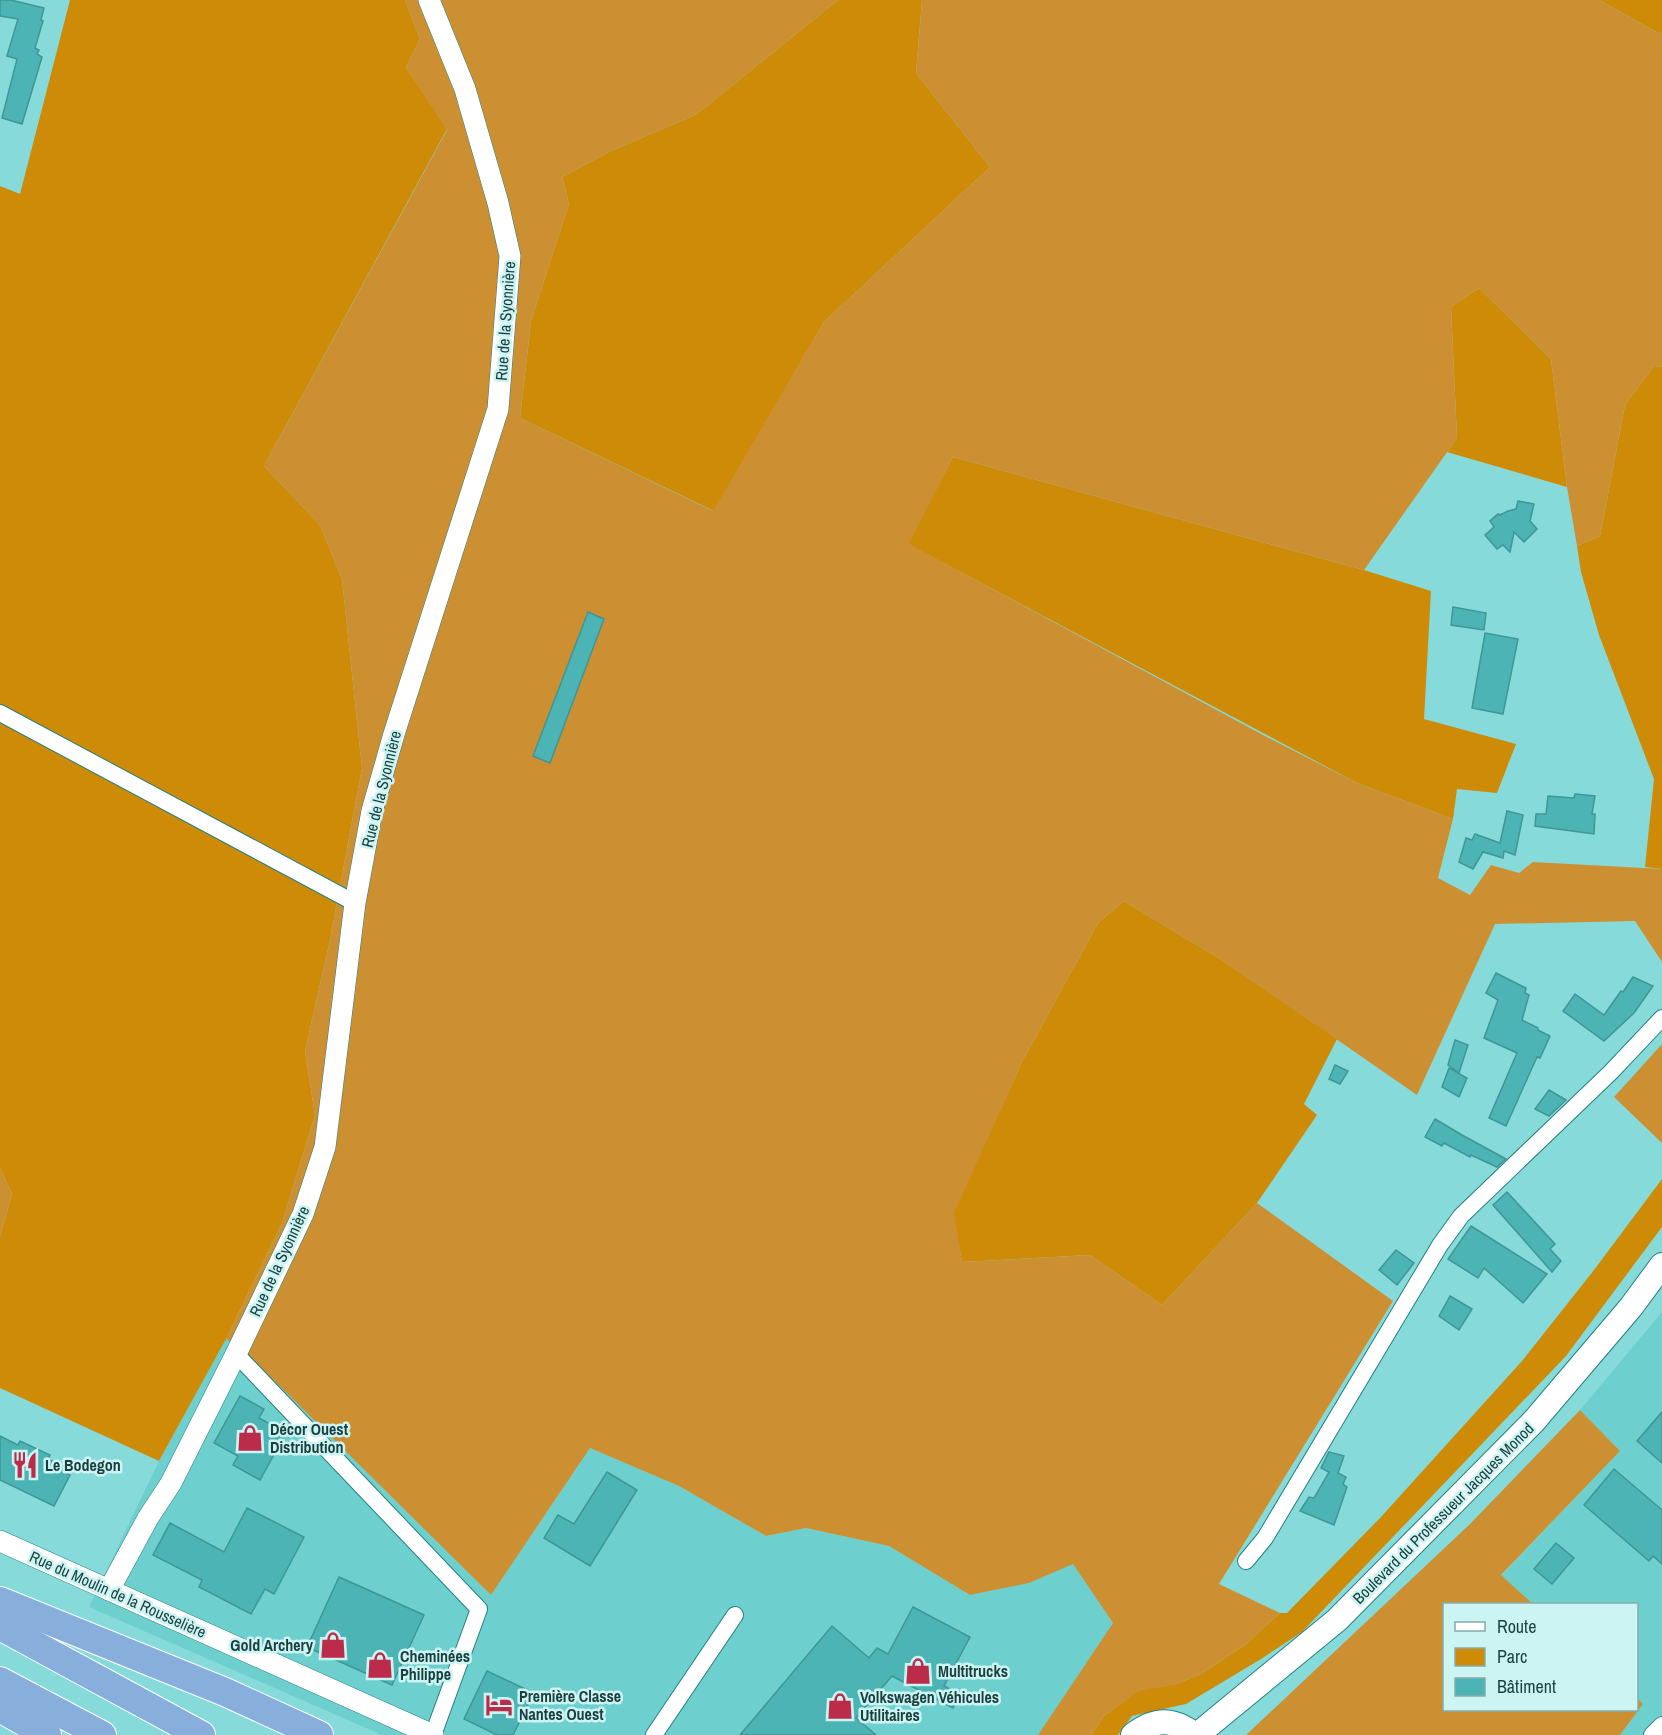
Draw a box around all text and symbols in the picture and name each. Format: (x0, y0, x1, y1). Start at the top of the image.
street label: Rue de la Syonnière (490, 261, 520, 381)
street label: Rue de la Syonnière (356, 728, 406, 850)
street label: Rue de la Syonnière (244, 1202, 314, 1320)
place label: Décor Ouest Distribution (270, 1418, 349, 1458)
street label: Boulevard du Professueur Jacques Monod (1348, 1418, 1538, 1608)
shop icon: Décor Ouest Distribution (235, 1423, 265, 1453)
restaurant icon: Le Bodegon (10, 1450, 40, 1480)
place label: Le Bodegon (45, 1454, 121, 1476)
street label: Rue du Moulin de la Rousselière (26, 1545, 210, 1643)
legend (1443, 1603, 1638, 1711)
text: Route (1497, 1614, 1536, 1639)
shop icon: Gold Archery (318, 1630, 348, 1660)
place label: Gold Archery (230, 1634, 314, 1656)
text: Parc (1497, 1644, 1527, 1669)
place label: Cheminées Philippe (400, 1645, 470, 1685)
shop icon: Cheminées Philippe (365, 1650, 395, 1680)
shop icon: Multitrucks (903, 1656, 933, 1686)
place label: Multitrucks (938, 1660, 1008, 1682)
text: Bâtiment (1497, 1674, 1556, 1699)
place label: Première Classe Nantes Ouest (519, 1685, 621, 1725)
place label: Volkswagen Véhicules Utilitaires (860, 1686, 999, 1726)
hotel icon: Première Classe Nantes Ouest (484, 1690, 514, 1720)
shop icon: Volkswagen Véhicules Utilitaires (825, 1691, 855, 1721)

